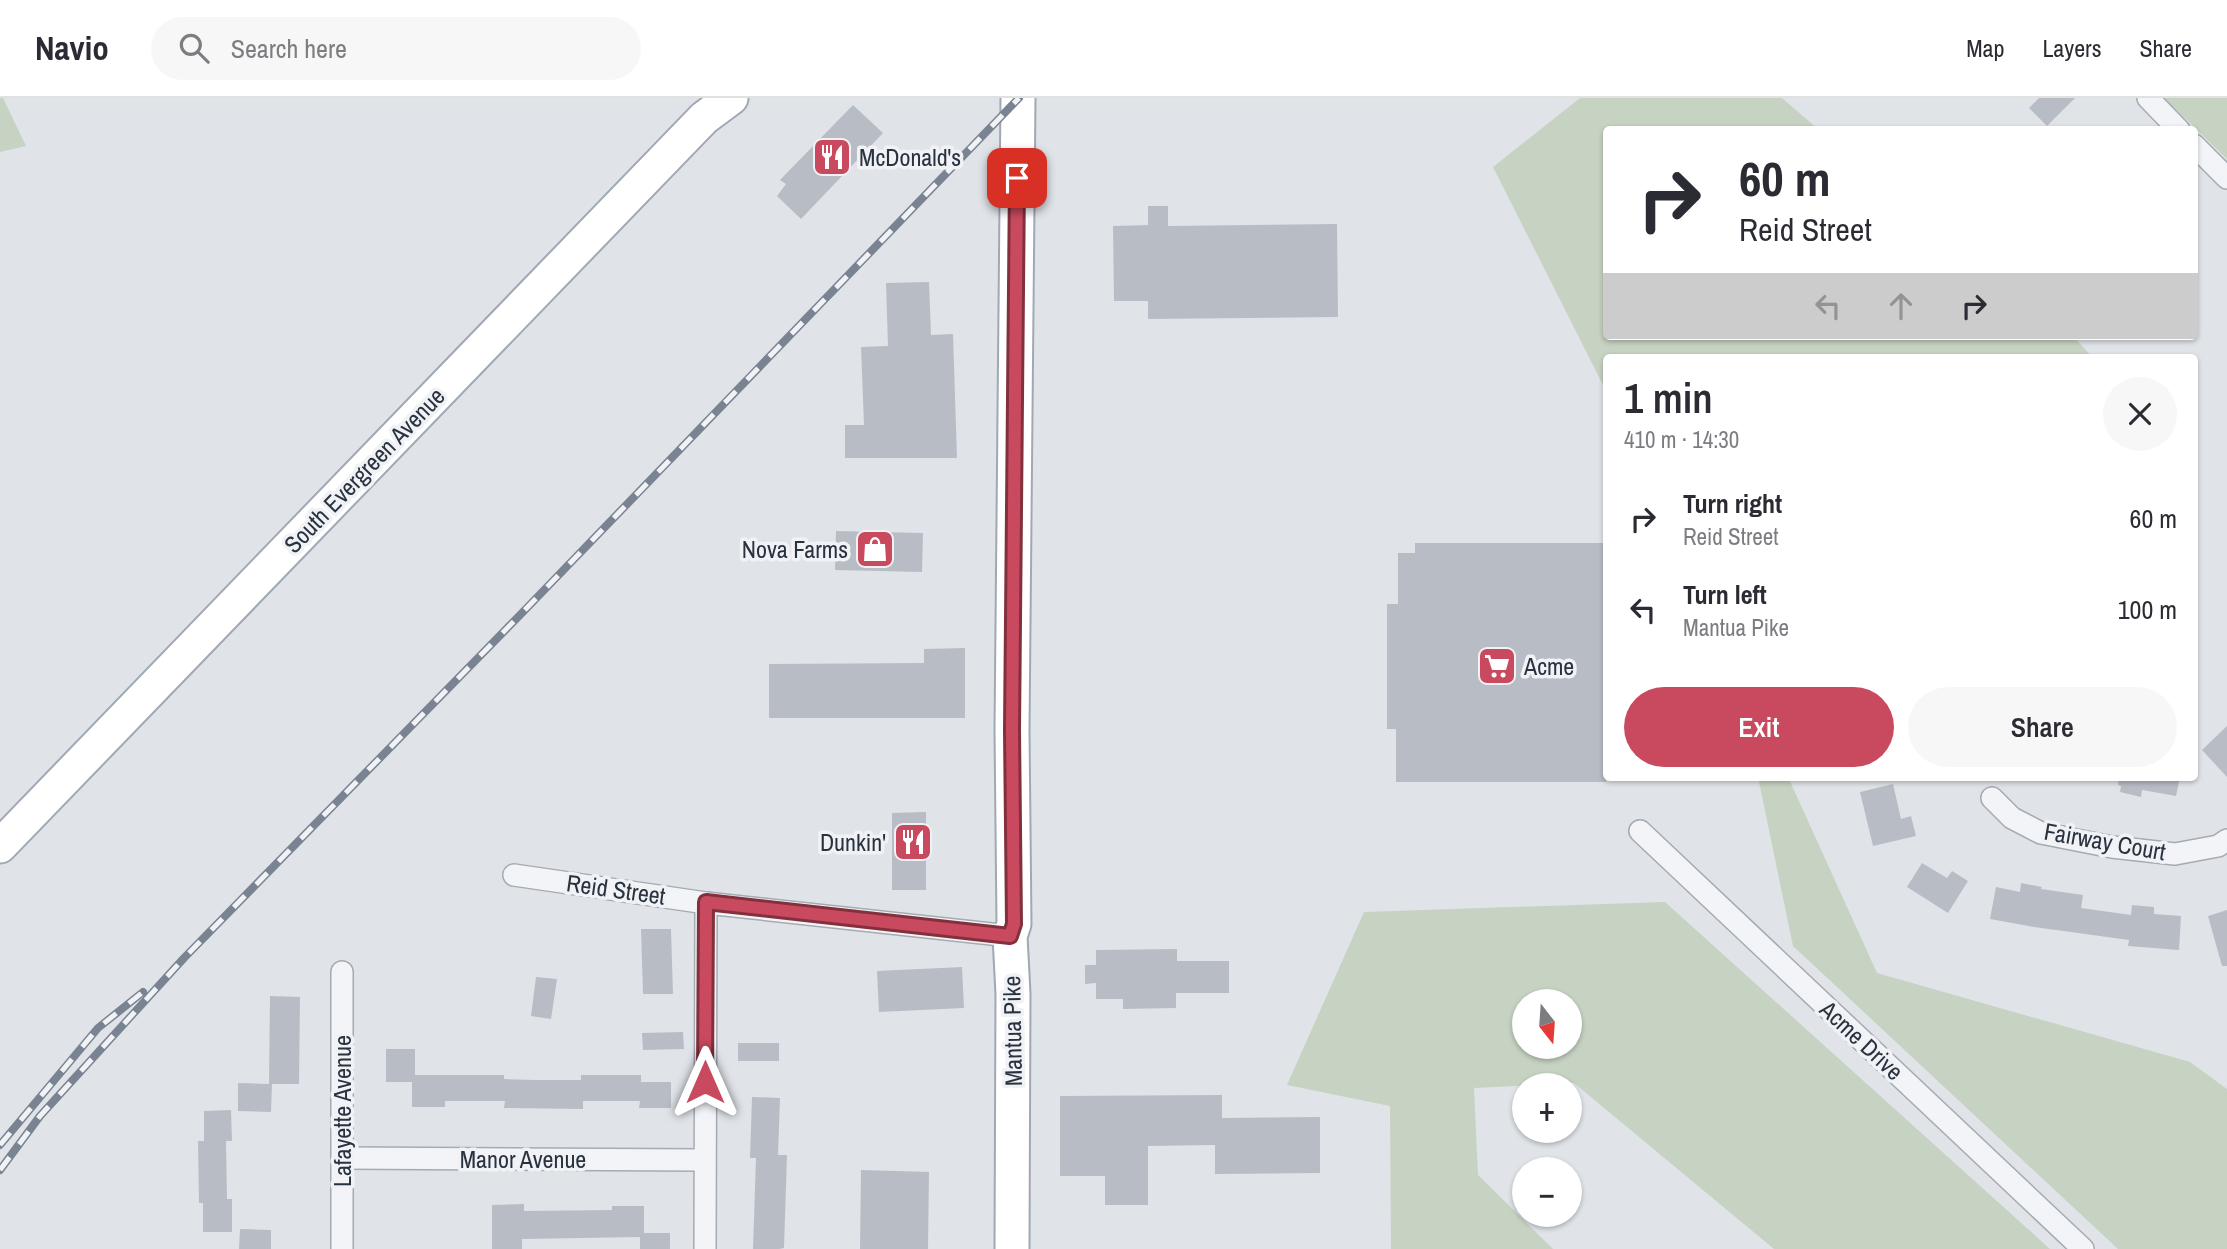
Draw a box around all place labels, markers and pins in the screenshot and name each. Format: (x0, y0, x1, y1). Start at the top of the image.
restaurant icon: McDonald's (811, 136, 853, 178)
place label: McDonald's (859, 141, 961, 173)
pin (987, 148, 1047, 208)
shop icon: Nova Farms (854, 528, 896, 570)
place label: Nova Farms (742, 533, 848, 565)
supermarket icon: Acme (1476, 645, 1518, 687)
place label: Acme (1523, 650, 1574, 682)
restaurant icon: Dunkin' (892, 821, 934, 863)
place label: Dunkin' (820, 826, 886, 858)

